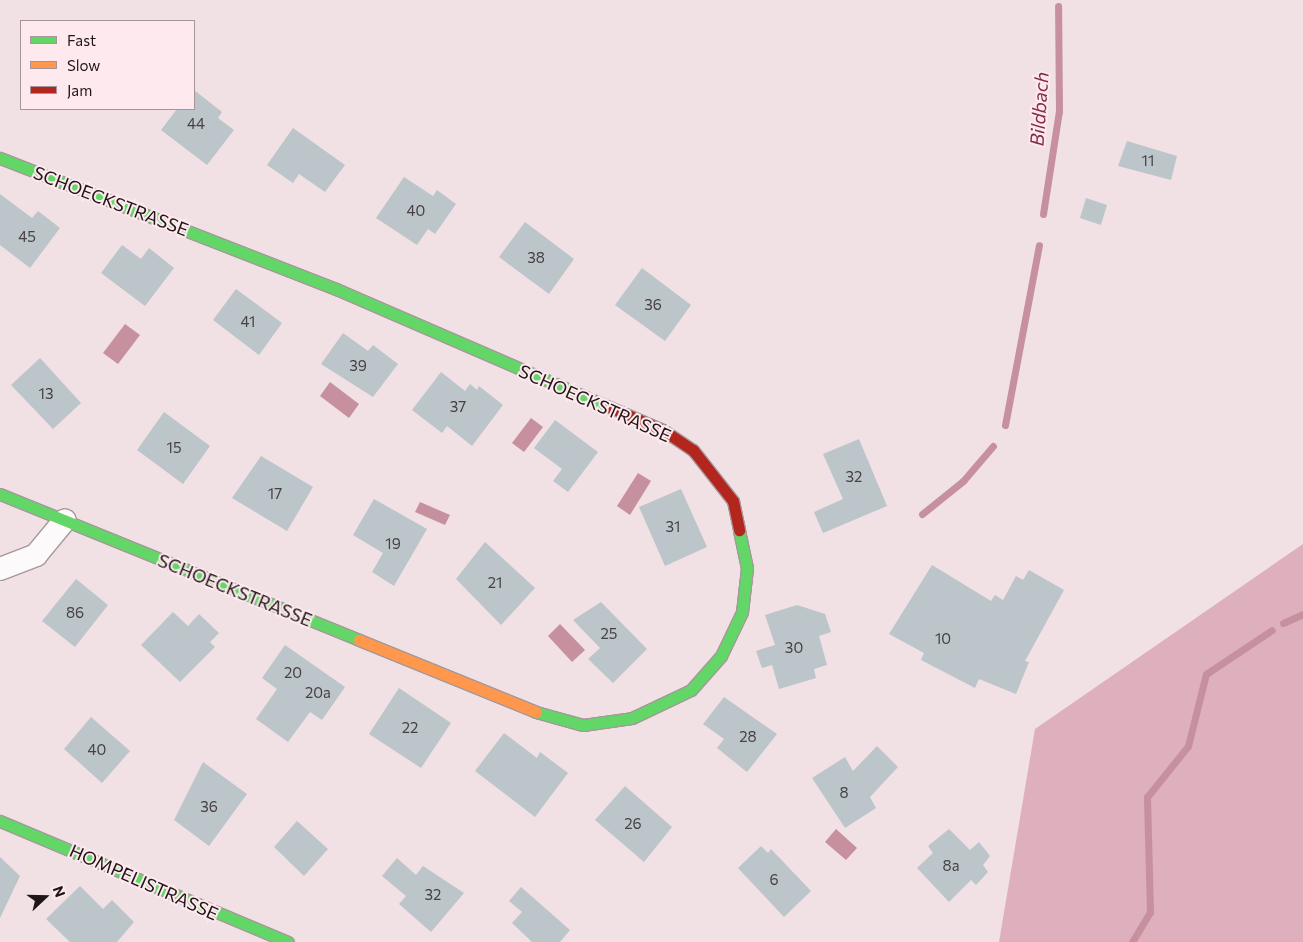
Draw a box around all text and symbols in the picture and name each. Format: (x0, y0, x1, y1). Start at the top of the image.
legend (20, 20, 195, 110)
text: Fast (67, 31, 96, 49)
text: Slow (67, 56, 100, 74)
water label: Bildbach (1025, 71, 1053, 147)
text: Jam (67, 81, 92, 99)
house number: 44 (187, 115, 205, 133)
house number: 11 (1142, 152, 1154, 170)
street label: SCHOECKSTRASSE (30, 161, 192, 241)
house number: 40 (407, 202, 425, 220)
house number: 45 (18, 228, 36, 246)
house number: 38 (527, 249, 545, 267)
house number: 36 (644, 296, 662, 314)
house number: 41 (241, 313, 255, 331)
house number: 39 (349, 357, 367, 375)
street label: SCHOECKSTRASSE (516, 360, 674, 446)
house number: 13 (39, 385, 53, 403)
house number: 37 (450, 398, 466, 416)
house number: 15 (166, 439, 182, 457)
house number: 32 (846, 468, 862, 486)
house number: 17 (268, 485, 282, 503)
house number: 31 (666, 518, 680, 536)
house number: 19 (385, 535, 401, 553)
street label: SCHOECKSTRASSE (155, 549, 315, 631)
house number: 21 (488, 574, 502, 592)
house number: 86 (66, 604, 84, 622)
house number: 25 (601, 625, 617, 643)
house number: 10 (935, 630, 951, 648)
house number: 30 (785, 639, 803, 657)
house number: 20 (284, 664, 302, 682)
house number: 20a (305, 684, 331, 702)
house number: 22 (402, 719, 418, 737)
house number: 28 (739, 728, 757, 746)
house number: 40 (88, 741, 106, 759)
house number: 8 (839, 784, 849, 802)
house number: 36 (200, 798, 218, 816)
house number: 26 (624, 815, 642, 833)
street label: HOMPELISTRASSE (66, 839, 222, 925)
house number: 8a (943, 857, 959, 875)
house number: 6 (769, 871, 779, 889)
north arrow (20, 872, 70, 922)
text: N (50, 883, 69, 899)
house number: 32 (425, 886, 441, 904)

